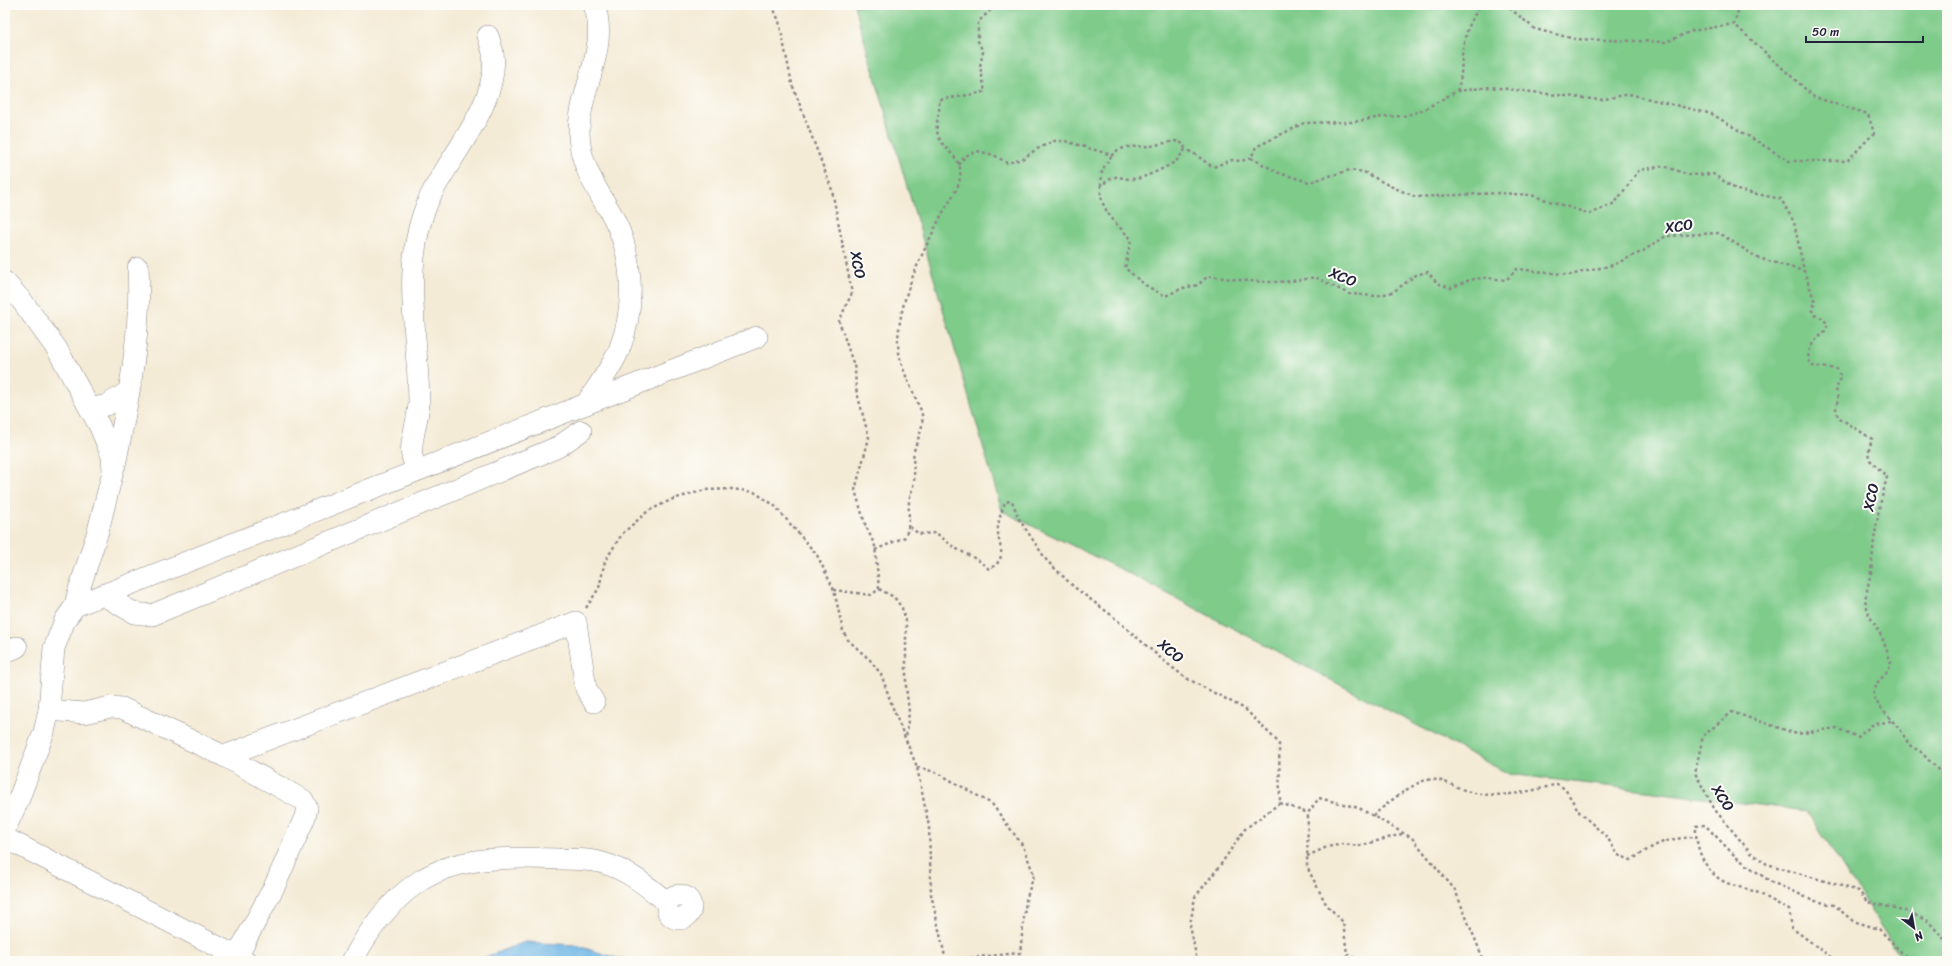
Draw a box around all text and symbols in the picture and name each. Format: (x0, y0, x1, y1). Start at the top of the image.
scale bar (1806, 18, 1923, 44)
text: 50 m (1812, 21, 1839, 43)
street label: XCO (1662, 211, 1695, 241)
street label: XCO (842, 248, 873, 281)
street label: XCO (1324, 259, 1361, 295)
street label: XCO (1855, 480, 1887, 514)
street label: XCO (1151, 631, 1190, 670)
street label: XCO (1704, 778, 1742, 817)
north arrow (1894, 908, 1934, 948)
text: N (1910, 926, 1928, 946)

